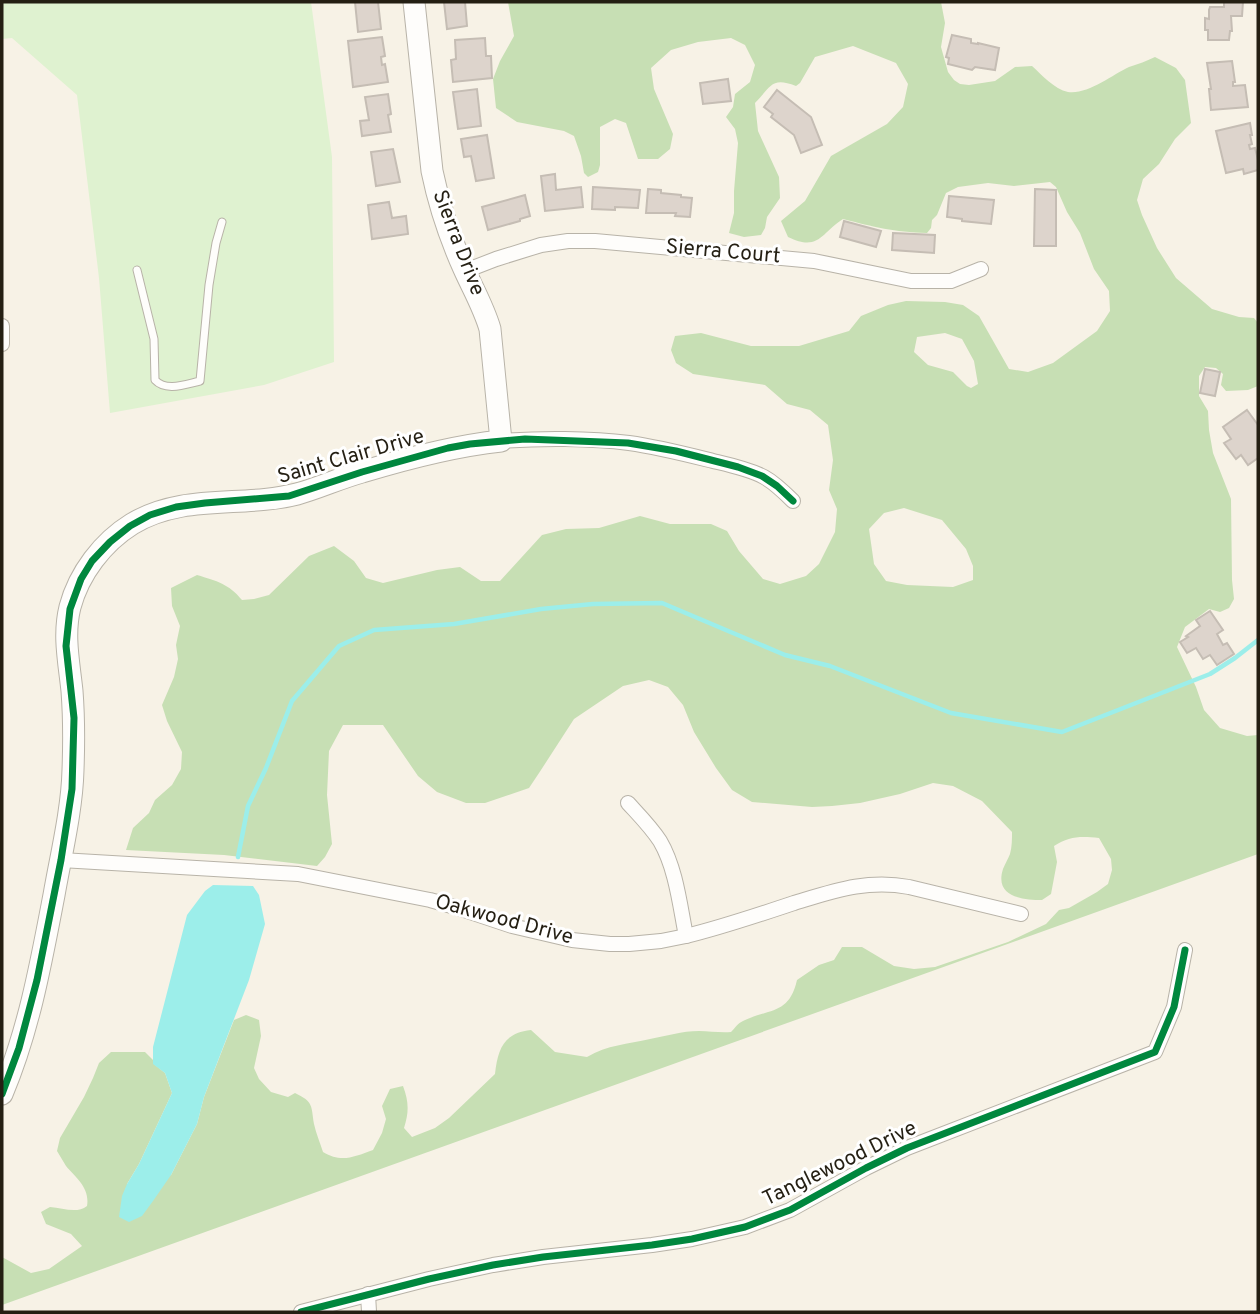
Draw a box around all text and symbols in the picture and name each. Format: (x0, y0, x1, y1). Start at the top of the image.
street label: Sierra Drive (426, 186, 490, 300)
street label: Sierra Court (665, 234, 781, 270)
street label: Saint Clair Drive (274, 423, 428, 491)
street label: Oakwood Drive (432, 889, 576, 951)
street label: Tanglewood Drive (759, 1115, 921, 1213)

